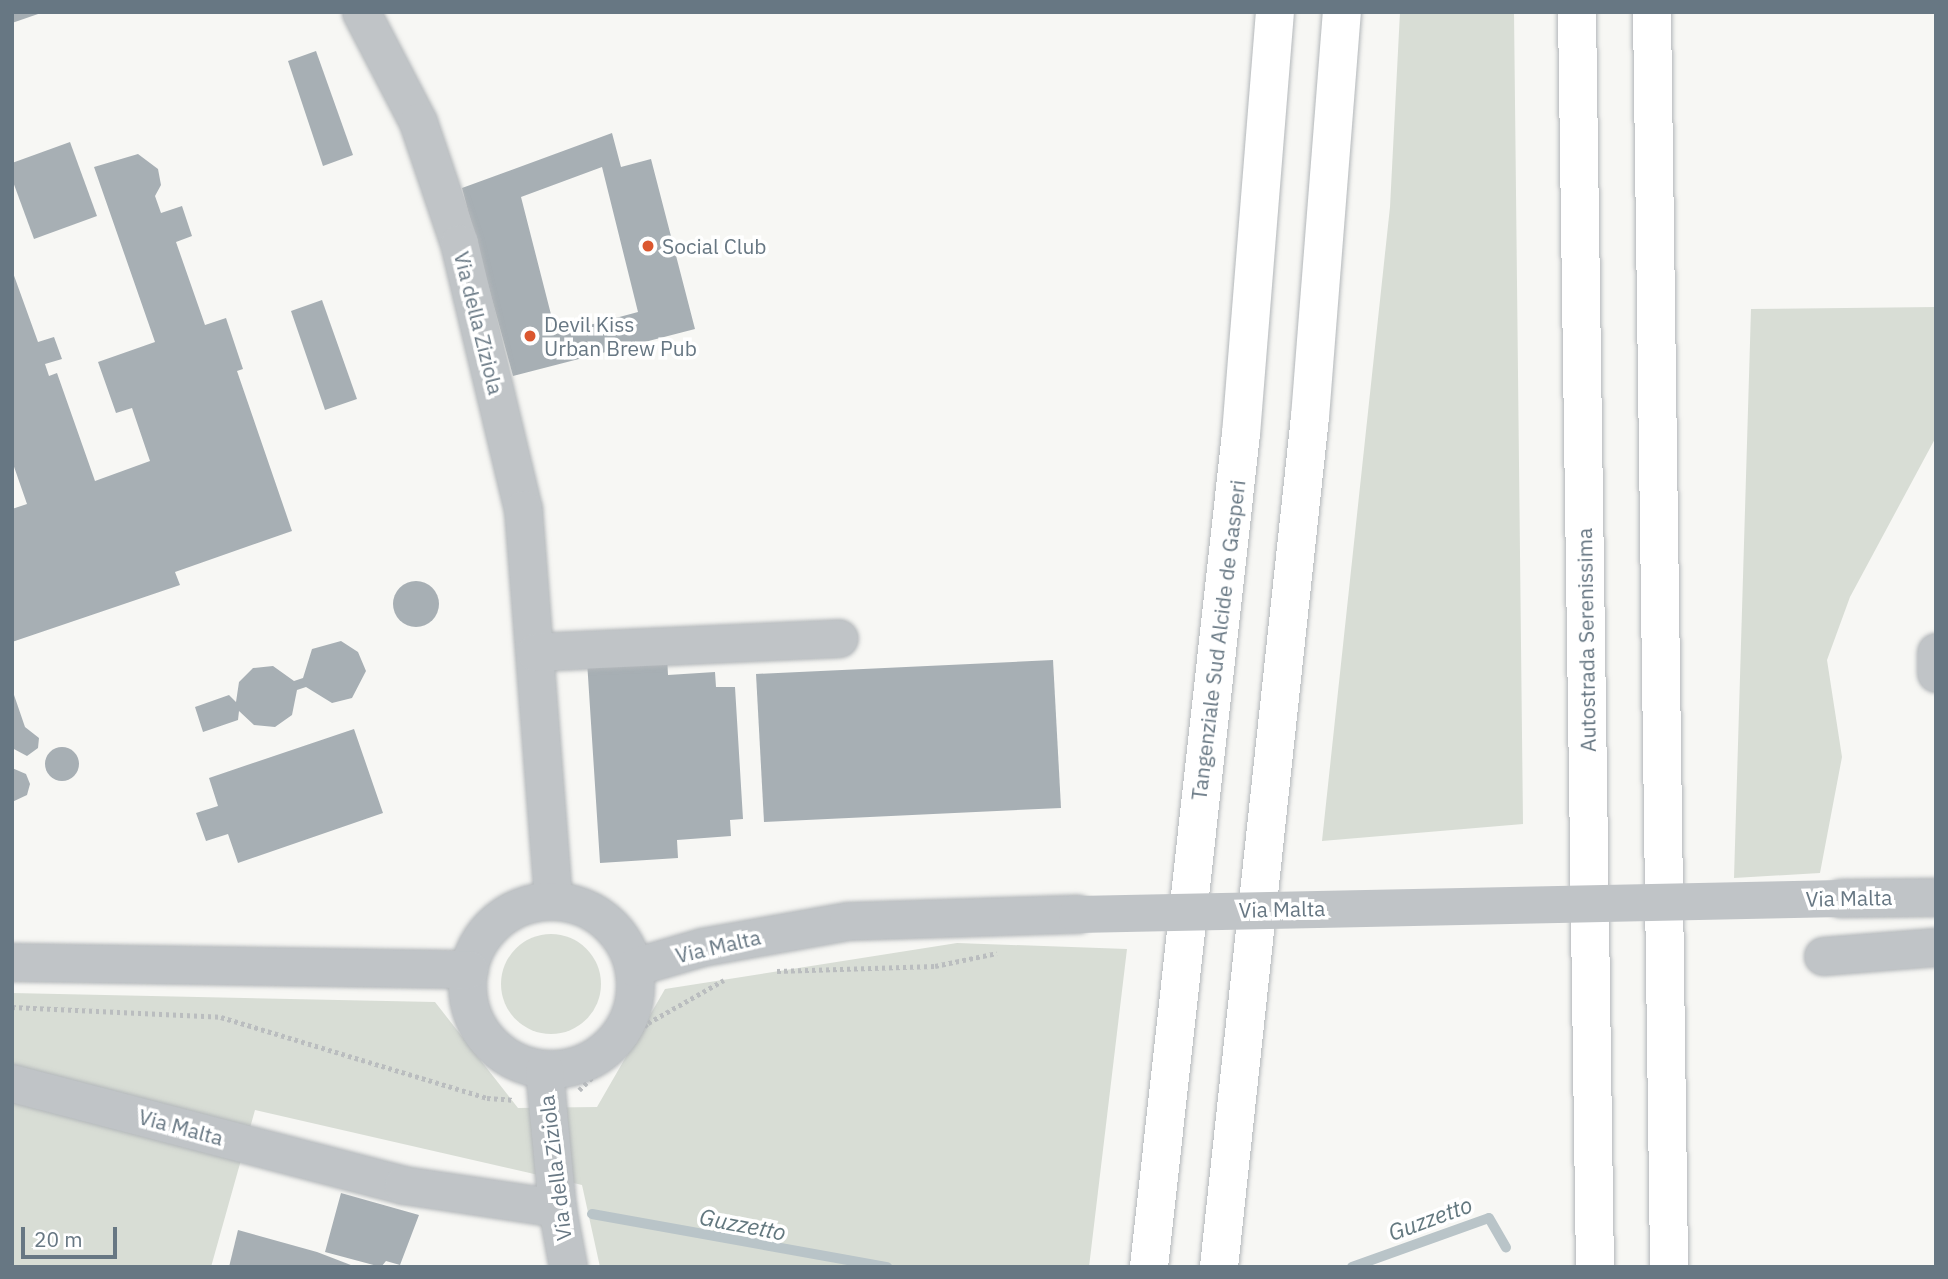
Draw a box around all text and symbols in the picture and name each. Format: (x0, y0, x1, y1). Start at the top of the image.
place label: Social Club (662, 233, 767, 259)
marker: Social Club (640, 238, 656, 254)
street label: Via della Ziziola (449, 249, 509, 397)
place label: Devil Kiss Urban Brew Pub (544, 311, 697, 361)
marker: Devil Kiss Urban Brew Pub (522, 328, 538, 344)
street label: Tangenziale Sud Alcide de Gasperi (1186, 478, 1250, 802)
street label: Autostrada Serenissima (1571, 528, 1601, 752)
street label: Via Malta (1805, 885, 1893, 911)
street label: Via Malta (1238, 896, 1326, 922)
street label: Via Malta (673, 924, 763, 968)
street label: Via della Ziziola (534, 1094, 576, 1242)
street label: Via Malta (136, 1104, 226, 1150)
water label: Guzzetto (1384, 1190, 1476, 1246)
water label: Guzzetto (697, 1202, 789, 1246)
scale bar (24, 1212, 121, 1256)
text: 20 m (34, 1225, 83, 1253)

